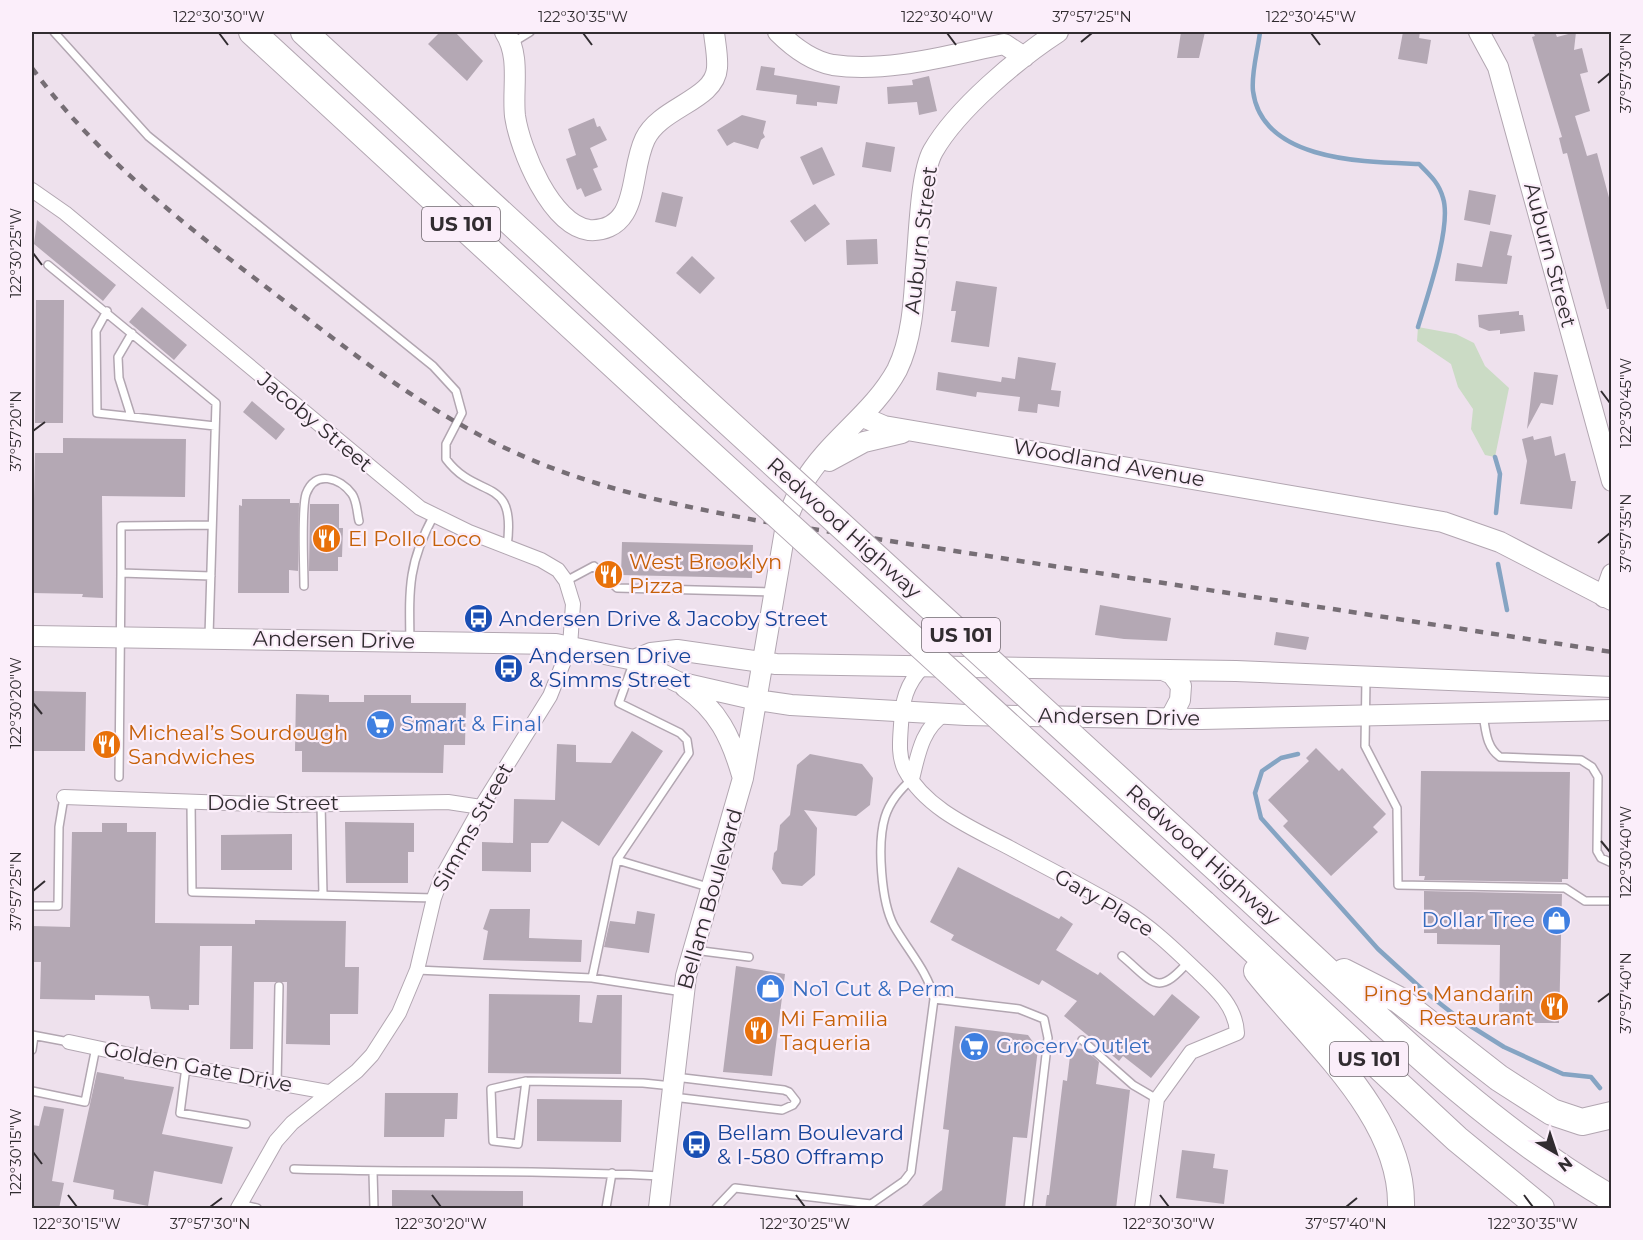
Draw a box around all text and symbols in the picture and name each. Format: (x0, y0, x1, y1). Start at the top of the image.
text: 122°30'30"W (173, 7, 265, 26)
text: 122°30'35"W (538, 7, 628, 26)
text: 122°30'40"W (901, 7, 993, 26)
text: 37°57'25"N (1052, 7, 1132, 26)
text: 122°30'45"W (1266, 7, 1357, 26)
text: 37°57'30"N (1616, 33, 1635, 113)
street label: Auburn Street (899, 165, 942, 315)
street label: Auburn Street (1519, 180, 1582, 330)
road number: US 101 (422, 207, 500, 241)
text: 122°30'25"W (6, 208, 25, 298)
text: 122°30'45"W (1616, 357, 1635, 448)
street label: Jacoby Street (252, 366, 378, 477)
text: 37°57'20"N (6, 391, 25, 471)
street label: Woodland Avenue (1011, 433, 1207, 492)
street label: Redwood Highway (762, 452, 927, 604)
text: 37°57'35"N (1616, 493, 1635, 573)
restaurant icon: El Pollo Loco (311, 523, 343, 555)
place label: El Pollo Loco (348, 526, 481, 551)
place label: West Brooklyn Pizza (629, 549, 782, 598)
restaurant icon: West Brooklyn Pizza (592, 558, 624, 590)
bus stop icon: Andersen Drive & Jacoby Street (462, 603, 494, 635)
place label: Andersen Drive & Jacoby Street (499, 606, 828, 631)
road number: US 101 (922, 618, 1000, 652)
street label: Andersen Drive (253, 626, 415, 653)
place label: Andersen Drive & Simms Street (529, 643, 691, 692)
bus stop icon: Andersen Drive & Simms Street (492, 652, 524, 684)
text: 122°30'20"W (6, 657, 25, 749)
street label: Andersen Drive (1038, 703, 1200, 730)
supermarket icon: Smart & Final (364, 708, 396, 740)
place label: Smart & Final (401, 711, 542, 736)
place label: Micheal’s Sourdough Sandwiches (128, 720, 348, 769)
restaurant icon: Micheal’s Sourdough Sandwiches (91, 729, 123, 761)
street label: Simms Street (427, 758, 518, 895)
street label: Redwood Highway (1121, 779, 1286, 931)
street label: Dodie Street (207, 790, 339, 815)
street label: Bellam Boulevard (672, 806, 747, 992)
text: 122°30'40"W (1616, 806, 1635, 898)
text: 37°57'25"N (6, 851, 25, 931)
street label: Gary Place (1050, 863, 1158, 942)
shop icon: Dollar Tree (1540, 904, 1572, 936)
place label: Dollar Tree (1422, 907, 1535, 932)
text: 37°57'40"N (1616, 952, 1635, 1034)
shop icon: No1 Cut & Perm (755, 973, 787, 1005)
place label: No1 Cut & Perm (792, 976, 955, 1001)
place label: Ping's Mandarin Restaurant (1363, 981, 1534, 1030)
restaurant icon: Ping's Mandarin Restaurant (1539, 990, 1571, 1022)
place label: Mi Familia Taqueria (780, 1006, 888, 1055)
restaurant icon: Mi Familia Taqueria (743, 1015, 775, 1047)
supermarket icon: Grocery Outlet (959, 1030, 991, 1062)
place label: Grocery Outlet (996, 1033, 1150, 1058)
street label: Golden Gate Drive (102, 1036, 295, 1097)
road number: US 101 (1330, 1042, 1408, 1076)
text: 122°30'15"W (6, 1108, 25, 1196)
place label: Bellam Boulevard & I-580 Offramp (717, 1120, 904, 1169)
north arrow (1526, 1123, 1586, 1183)
bus stop icon: Bellam Boulevard & I-580 Offramp (680, 1129, 712, 1161)
text: N (1554, 1153, 1576, 1176)
text: 122°30'15"W (33, 1214, 121, 1233)
text: 37°57'30"N (170, 1214, 250, 1233)
text: 122°30'20"W (395, 1214, 487, 1233)
text: 122°30'25"W (760, 1214, 850, 1233)
text: 122°30'30"W (1123, 1214, 1215, 1233)
text: 37°57'40"N (1305, 1214, 1387, 1233)
text: 122°30'35"W (1488, 1214, 1578, 1233)

